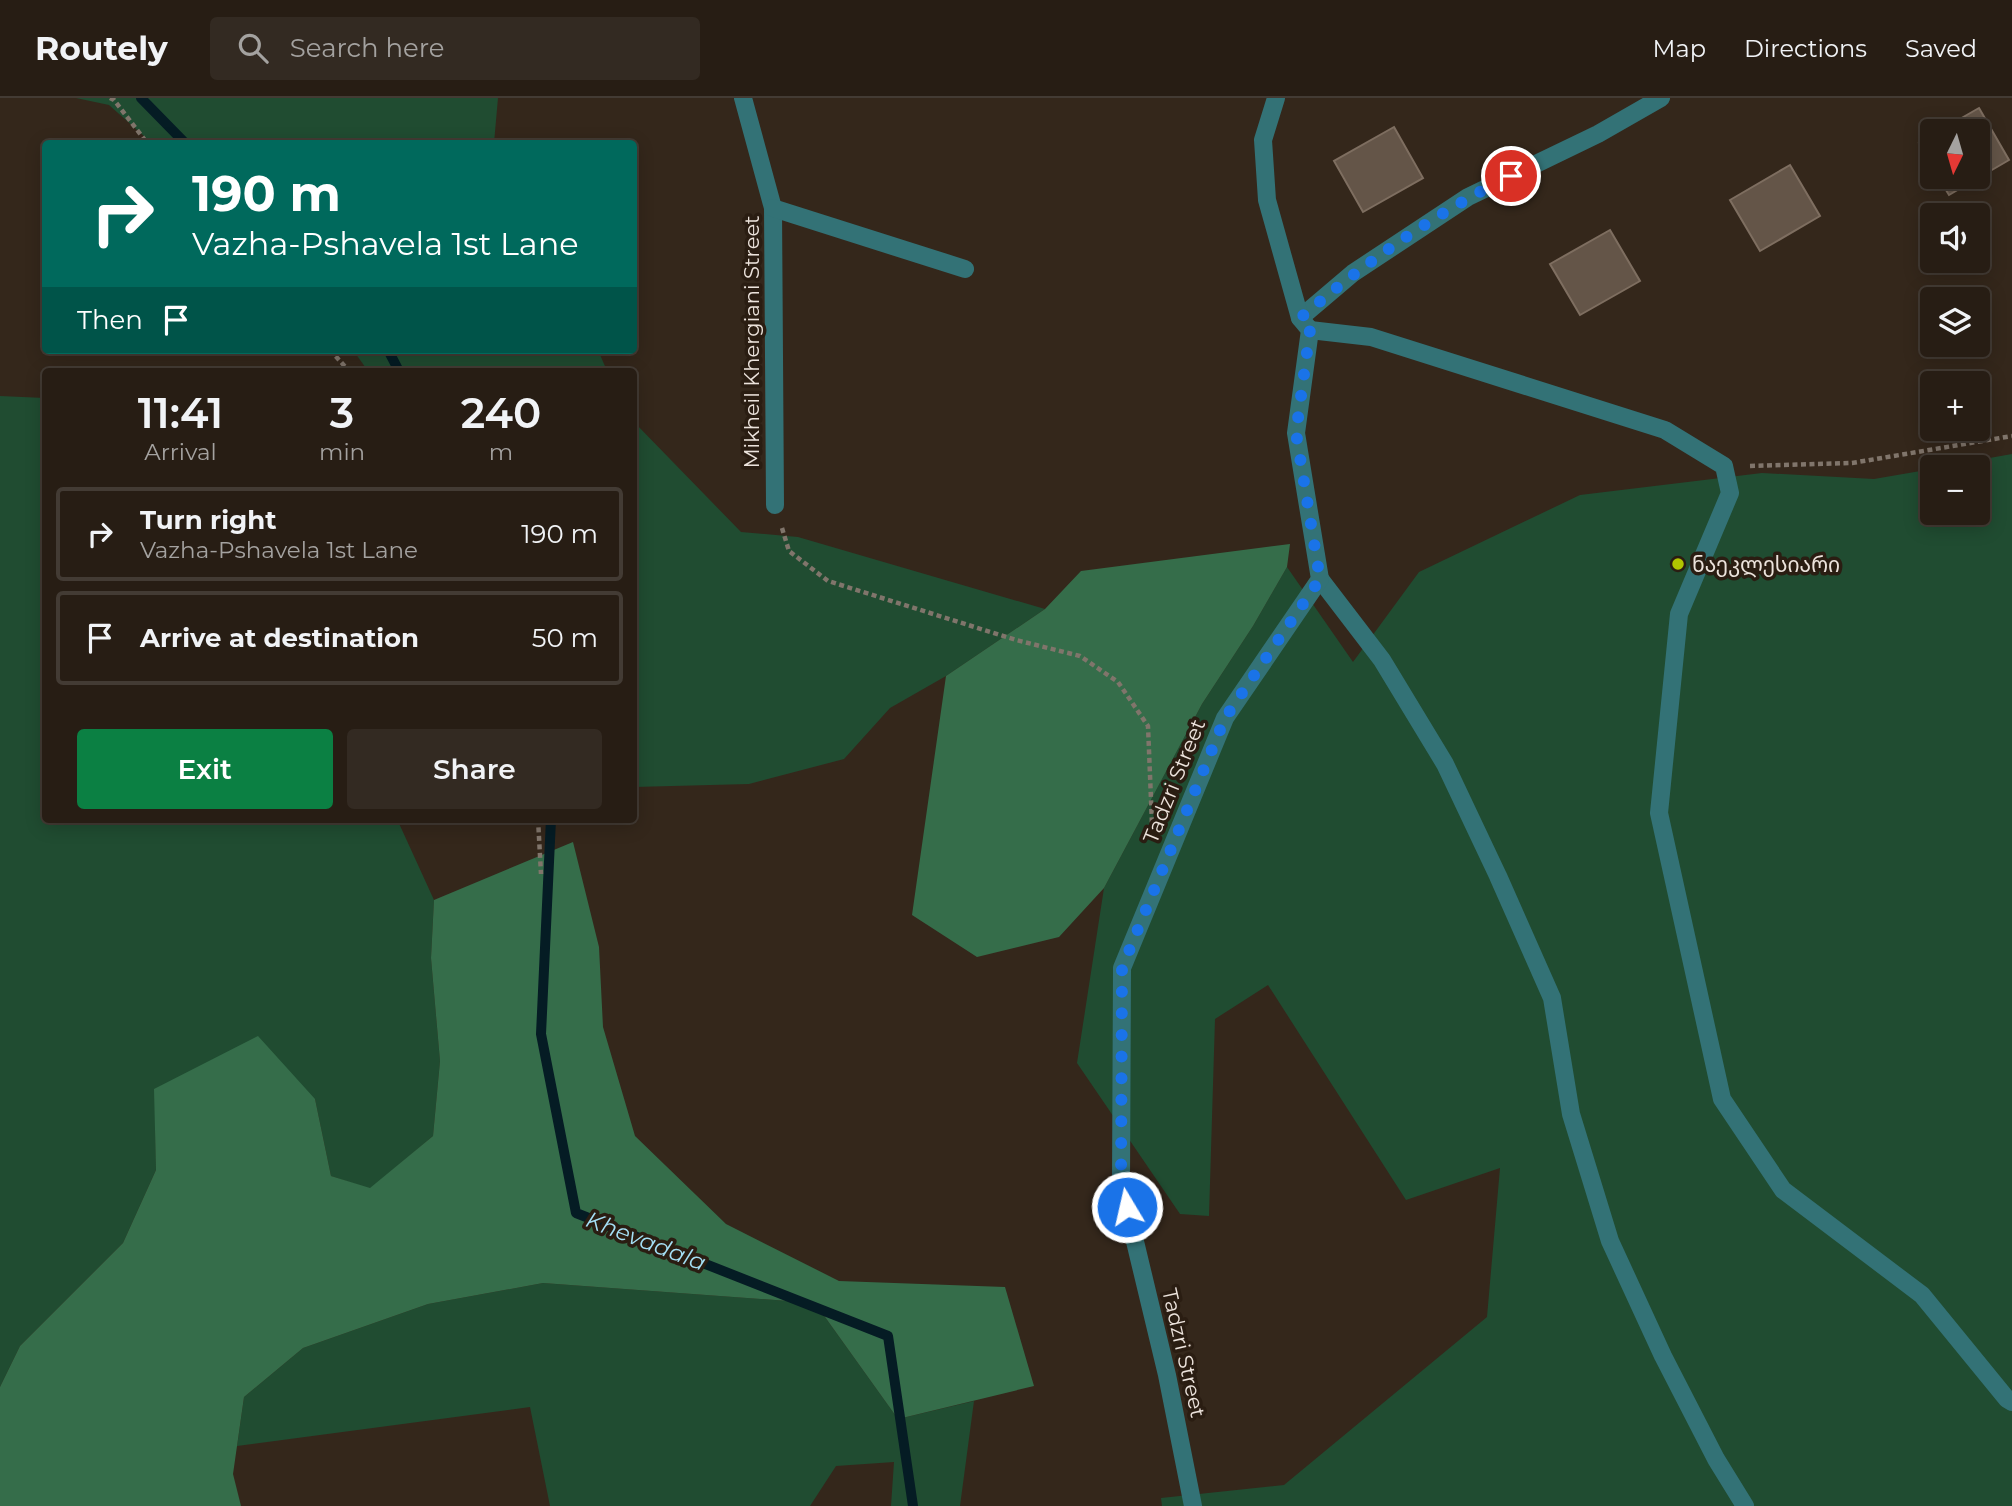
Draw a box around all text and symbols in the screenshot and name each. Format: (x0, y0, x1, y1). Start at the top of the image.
search box (210, 17, 700, 80)
text: Routely (35, 28, 168, 68)
icon: search (234, 29, 272, 67)
text: Search here (290, 32, 445, 64)
text: Map (1653, 34, 1706, 63)
text: Directions (1744, 34, 1867, 63)
text: Saved (1905, 34, 1977, 63)
north arrow (1920, 119, 1990, 189)
map controls (1920, 119, 1990, 525)
pin (1481, 146, 1541, 206)
icon: arrive (1492, 157, 1530, 195)
text: 190 m (192, 164, 341, 223)
icon: right (77, 168, 168, 259)
button: sound (1920, 203, 1990, 273)
street label: Mikheil Khergiani Street (739, 215, 764, 469)
text: Vazha-Pshavela 1st Lane (192, 224, 579, 263)
button: layers (1920, 287, 1990, 357)
icon: arrive (157, 301, 195, 339)
text: Then (77, 304, 143, 336)
button: + (1920, 371, 1990, 441)
text: 11:41 (138, 387, 223, 439)
text: 3 (330, 387, 354, 439)
text: 240 (461, 387, 541, 439)
text: Arrival (144, 438, 217, 466)
text: min (319, 438, 365, 466)
text: m (489, 438, 513, 466)
button: − (1920, 455, 1990, 525)
text: Turn right (140, 504, 276, 536)
icon: right (81, 515, 119, 553)
text: 190 m (521, 518, 598, 550)
text: Vazha-Pshavela 1st Lane (140, 536, 418, 564)
place label: ნაეკლესიარი (1692, 552, 1840, 578)
marker: ნაეკლესიარი (1670, 556, 1686, 572)
icon: arrive (81, 619, 119, 657)
text: Arrive at destination (140, 622, 419, 654)
text: 50 m (532, 622, 598, 654)
street label: Tadzri Street (1138, 715, 1210, 847)
button: Exit (77, 729, 333, 809)
button: Share (347, 729, 602, 809)
position arrow (1090, 1170, 1164, 1244)
water label: Khevadala (582, 1205, 710, 1277)
street label: Tadzri Street (1157, 1286, 1211, 1420)

